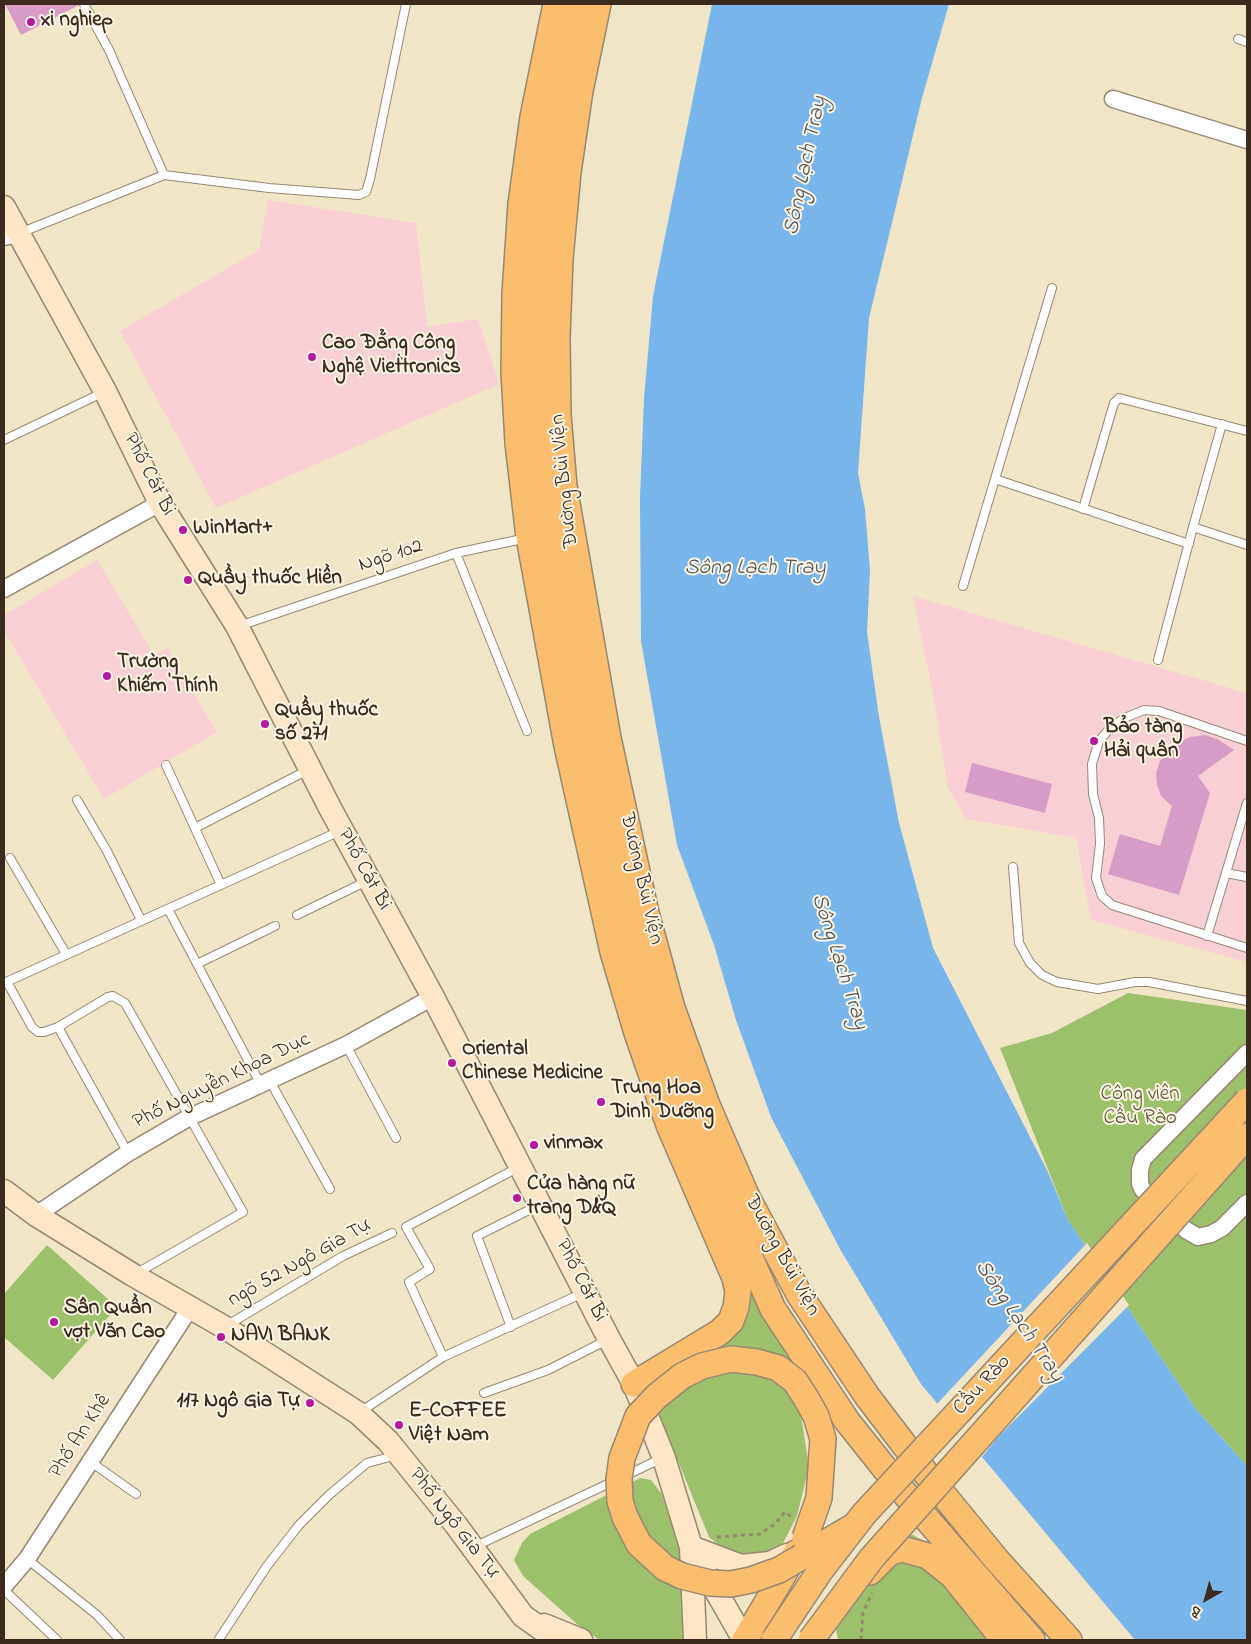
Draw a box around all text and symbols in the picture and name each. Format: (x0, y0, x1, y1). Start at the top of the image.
place label: xi nghiep (41, 9, 113, 35)
marker: xi nghiep (25, 16, 37, 28)
water label: Sông Lạch Tray (779, 94, 835, 238)
place label: Cao Đẳng Công Nghệ Viettronics (322, 332, 461, 382)
marker: Cao Đẳng Công Nghệ Viettronics (306, 351, 318, 363)
street label: Đường Bùi Viện (546, 413, 586, 549)
street label: Phố Cát Bi (116, 429, 180, 521)
place label: WinMart+ (193, 517, 273, 543)
marker: WinMart+ (177, 524, 189, 536)
street label: Ngõ 102 (356, 535, 426, 579)
water label: Sông Lạch Tray (684, 556, 826, 582)
place label: Quầy thuốc Hiền (198, 567, 342, 593)
marker: Quầy thuốc Hiền (182, 574, 194, 586)
place label: Trường Khiếm Thính (117, 651, 218, 701)
marker: Trường Khiếm Thính (101, 670, 113, 682)
place label: Quầy thuốc số 271 (275, 699, 378, 749)
place label: Bảo tàng Hải quân (1104, 716, 1182, 766)
marker: Quầy thuốc số 271 (259, 718, 271, 730)
marker: Bảo tàng Hải quân (1088, 735, 1100, 747)
street label: Đường Bùi Viện (613, 811, 667, 947)
street label: Phố Cát Bi (330, 825, 396, 915)
water label: Sông Lạch Tray (804, 891, 872, 1033)
street label: Phố Nguyễn Khoa Dục (129, 1028, 315, 1136)
place label: Oriental Chinese Medicine (462, 1038, 603, 1088)
marker: Oriental Chinese Medicine (446, 1057, 458, 1069)
place label: Trung Hoa Dinh Dưỡng (611, 1077, 714, 1127)
park label: Công viên Cầu Rào (1100, 1083, 1180, 1133)
marker: Trung Hoa Dinh Dưỡng (595, 1096, 607, 1108)
place label: vinmax (544, 1132, 603, 1158)
marker: vinmax (528, 1139, 540, 1151)
place label: Cửa hàng nữ trang D&Q (527, 1173, 635, 1223)
street label: Đường Bùi Viện (737, 1191, 825, 1321)
marker: Cửa hàng nữ trang D&Q (511, 1192, 523, 1204)
street label: ngõ 52 Ngô Gia Tự (224, 1214, 376, 1314)
street label: Phố Cát Bi (548, 1235, 612, 1327)
water label: Sông Lạch Tray (968, 1256, 1068, 1388)
place label: Sân Quần vợt Văn Cao (64, 1297, 165, 1347)
marker: Sân Quần vợt Văn Cao (48, 1316, 60, 1328)
place label: NAVI BANK (231, 1324, 330, 1350)
marker: NAVI BANK (215, 1331, 227, 1343)
street label: Cầu Rào (949, 1351, 1017, 1421)
street label: Phố An Khê (45, 1390, 117, 1484)
place label: 117 Ngô Gia Tự (177, 1390, 300, 1416)
marker: 117 Ngô Gia Tự (304, 1397, 316, 1409)
place label: E-COFFEE Việt Nam (409, 1400, 507, 1450)
marker: E-COFFEE Việt Nam (393, 1419, 405, 1431)
street label: Phố Ngô Gia Tự (402, 1464, 504, 1584)
north arrow (1181, 1574, 1231, 1624)
text: B (1186, 1600, 1207, 1622)

